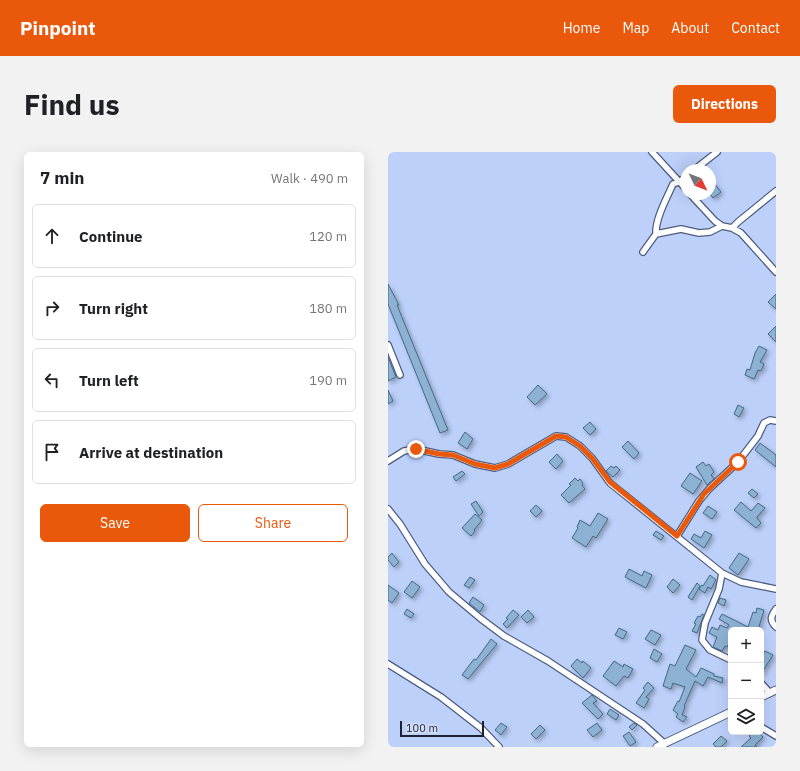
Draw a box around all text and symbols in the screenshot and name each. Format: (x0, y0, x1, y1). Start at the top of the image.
text: Pinpoint (20, 16, 96, 40)
text: Home (563, 19, 600, 37)
text: Map (622, 19, 649, 37)
text: About (671, 19, 709, 37)
text: Contact (731, 19, 780, 37)
button: Directions (673, 85, 776, 123)
text: Find us (24, 86, 120, 123)
north arrow (680, 164, 716, 200)
text: 7 min (40, 167, 84, 189)
text: Walk · 490 m (271, 170, 348, 187)
icon: ahead (41, 225, 63, 247)
text: Continue (79, 227, 143, 246)
text: 120 m (309, 228, 347, 245)
icon: right (41, 297, 63, 319)
text: Turn right (79, 299, 148, 318)
text: 180 m (309, 300, 347, 317)
icon: left (41, 369, 63, 391)
text: Turn left (79, 371, 139, 390)
text: 190 m (309, 372, 347, 389)
route end (407, 440, 425, 458)
icon: arrive (41, 441, 63, 463)
text: Arrive at destination (79, 443, 223, 462)
route start (729, 453, 747, 471)
button: Save (40, 504, 190, 542)
button: Share (198, 504, 348, 542)
map controls (728, 627, 764, 735)
button: + (728, 627, 764, 663)
button: − (728, 663, 764, 699)
button: layers (728, 699, 764, 735)
scale bar (400, 719, 484, 738)
text: 100 m (406, 721, 438, 735)

